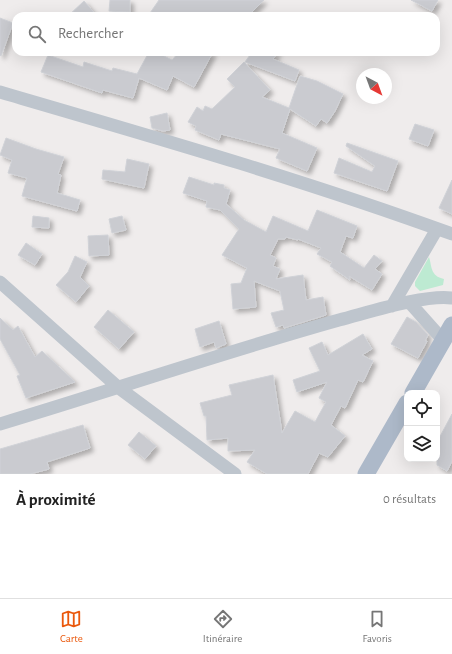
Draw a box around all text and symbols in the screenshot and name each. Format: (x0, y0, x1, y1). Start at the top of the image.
search box (12, 12, 440, 56)
icon: search (26, 23, 48, 45)
text: Rechercher (58, 26, 123, 41)
north arrow (356, 68, 392, 104)
map controls (404, 390, 440, 462)
button: locate (404, 390, 440, 426)
button: layers (404, 426, 440, 462)
text: À proximité (16, 491, 96, 508)
text: 0 résultats (383, 493, 436, 506)
tab: Carte (60, 608, 83, 645)
tab: Itinéraire (203, 608, 242, 645)
tab: Favoris (362, 608, 392, 645)

